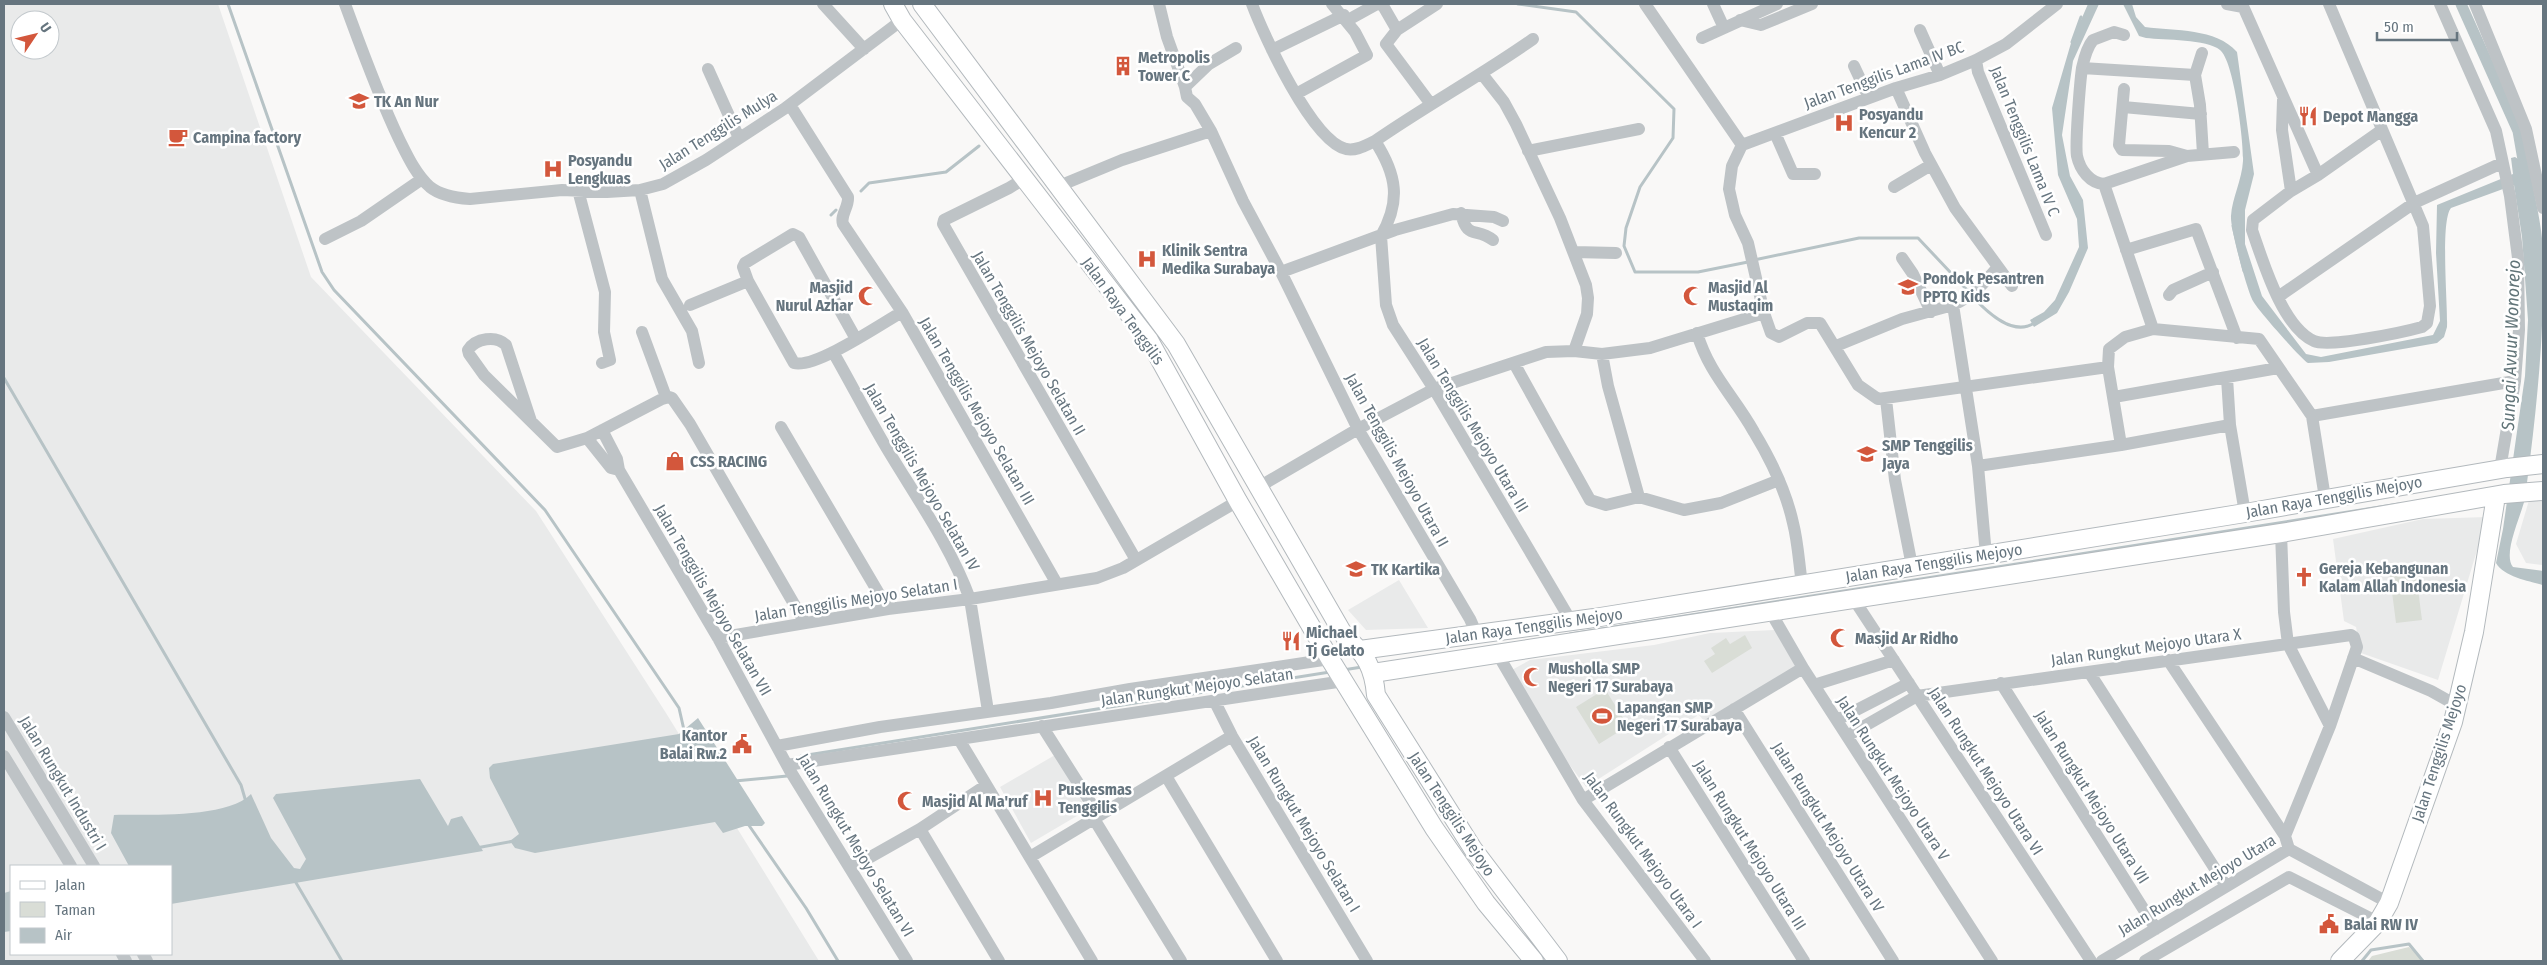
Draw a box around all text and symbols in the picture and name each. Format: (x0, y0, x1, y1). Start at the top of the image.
north arrow (10, 10, 60, 60)
scale bar (2377, 10, 2457, 42)
text: 50 m (2384, 18, 2414, 36)
text: U (36, 20, 55, 36)
street label: Jalan Tenggilis Lama IV BC (1801, 37, 1967, 113)
place label: Metropolis Tower C (1138, 48, 1210, 85)
building icon: Metropolis Tower C (1112, 55, 1134, 77)
street label: Jalan Tenggilis Lama IV C (1986, 63, 2064, 219)
street label: Jalan Tenggilis Mulya (655, 86, 781, 174)
school or university icon: TK An Nur (348, 90, 370, 112)
place label: TK An Nur (374, 92, 439, 111)
place label: Posyandu Kencur 2 (1859, 105, 1923, 142)
restaurant icon: Depot Mangga (2297, 105, 2319, 127)
place label: Depot Mangga (2323, 107, 2418, 126)
hospital icon: Posyandu Kencur 2 (1833, 112, 1855, 134)
cafe icon: Campina factory (167, 126, 189, 148)
place label: Campina factory (193, 128, 301, 147)
place label: Posyandu Lengkuas (568, 151, 632, 188)
hospital icon: Posyandu Lengkuas (542, 158, 564, 180)
place label: Klinik Sentra Medika Surabaya (1162, 241, 1275, 278)
street label: Jalan Tenggilis Mejoyo Selatan II (968, 248, 1090, 438)
hospital icon: Klinik Sentra Medika Surabaya (1136, 248, 1158, 270)
street label: Jalan Raya Tenggilis (1078, 254, 1168, 368)
water label: Sungai Avuur Wonorejo (2497, 259, 2525, 432)
place label: Pondok Pesantren PPTQ Kids (1923, 269, 2044, 306)
school or university icon: Pondok Pesantren PPTQ Kids (1897, 276, 1919, 298)
place label: Masjid Nurul Azhar (776, 278, 853, 315)
place label: Masjid Al Mustaqim (1708, 278, 1773, 315)
mosque icon: Masjid Nurul Azhar (857, 285, 879, 307)
mosque icon: Masjid Al Mustaqim (1682, 285, 1704, 307)
street label: Jalan Tenggilis Mejoyo Selatan III (915, 314, 1039, 508)
street label: Jalan Tenggilis Mejoyo Utara III (1413, 335, 1533, 515)
street label: Jalan Tenggilis Mejoyo Utara II (1341, 370, 1453, 550)
street label: Jalan Tenggilis Mejoyo Selatan IV (860, 380, 984, 575)
place label: SMP Tenggilis Jaya (1881, 436, 1973, 473)
school or university icon: SMP Tenggilis Jaya (1856, 443, 1878, 465)
shop icon: CSS RACING (664, 450, 686, 472)
place label: CSS RACING (690, 452, 767, 471)
street label: Jalan Raya Tenggilis Mejoyo (2244, 472, 2424, 522)
street label: Jalan Tenggilis Mejoyo Selatan VII (650, 501, 776, 699)
street label: Jalan Raya Tenggilis Mejoyo (1844, 540, 2024, 586)
school or university icon: TK Kartika (1345, 558, 1367, 580)
place label: Gereja Kebangunan Kalam Allah Indonesia (2319, 559, 2466, 596)
place label: TK Kartika (1371, 560, 1440, 579)
church icon: Gereja Kebangunan Kalam Allah Indonesia (2293, 566, 2315, 588)
street label: Jalan Tenggilis Mejoyo Selatan I (753, 575, 959, 625)
street label: Jalan Raya Tenggilis Mejoyo (1444, 604, 1624, 648)
place label: Michael Tj Gelato (1306, 623, 1365, 660)
street label: Jalan Rungkut Mejoyo Utara X (2050, 624, 2242, 670)
mosque icon: Masjid Ar Ridho (1829, 627, 1851, 649)
place label: Masjid Ar Ridho (1855, 629, 1959, 648)
restaurant icon: Michael Tj Gelato (1280, 630, 1302, 652)
place label: Musholla SMP Negeri 17 Surabaya (1548, 659, 1673, 696)
street label: Jalan Rungkut Mejoyo Selatan (1100, 664, 1294, 710)
mosque icon: Musholla SMP Negeri 17 Surabaya (1522, 666, 1544, 688)
street label: Jalan Tenggilis Mejoyo (2408, 682, 2470, 824)
street label: Jalan Rungkut Mejoyo Utara VI (1925, 684, 2047, 858)
street label: Jalan Rungkut Mejoyo Utara V (1833, 692, 1954, 864)
place label: Lapangan SMP Negeri 17 Surabaya (1617, 698, 1742, 735)
sports icon: Lapangan SMP Negeri 17 Surabaya (1591, 705, 1613, 727)
street label: Jalan Rungkut Mejoyo Utara VII (2031, 707, 2153, 887)
street label: Jalan Rungkut Industri I (15, 712, 111, 854)
place label: Kantor Balai Rw.2 (660, 726, 728, 763)
public building icon: Kantor Balai Rw.2 (731, 733, 753, 755)
street label: Jalan Rungkut Mejoyo Selatan I (1244, 733, 1364, 915)
street label: Jalan Rungkut Mejoyo Utara IV (1768, 739, 1889, 916)
street label: Jalan Tenggilis Mejoyo (1405, 748, 1499, 880)
street label: Jalan Rungkut Mejoyo Selatan VI (794, 750, 918, 940)
street label: Jalan Rungkut Mejoyo Utara III (1690, 757, 1810, 933)
street label: Jalan Rungkut Mejoyo Utara I (1580, 768, 1706, 932)
place label: Puskesmas Tenggilis (1058, 780, 1132, 817)
hospital icon: Puskesmas Tenggilis (1032, 787, 1054, 809)
mosque icon: Masjid Al Ma'ruf (896, 790, 918, 812)
place label: Masjid Al Ma'ruf (922, 792, 1029, 811)
street label: Jalan Rungkut Mejoyo Utara (2115, 830, 2279, 940)
legend (10, 865, 172, 955)
text: Jalan (55, 876, 85, 894)
text: Taman (55, 901, 95, 919)
public building icon: Balai RW IV (2318, 913, 2340, 935)
place label: Balai RW IV (2344, 915, 2418, 934)
text: Air (55, 926, 73, 944)

